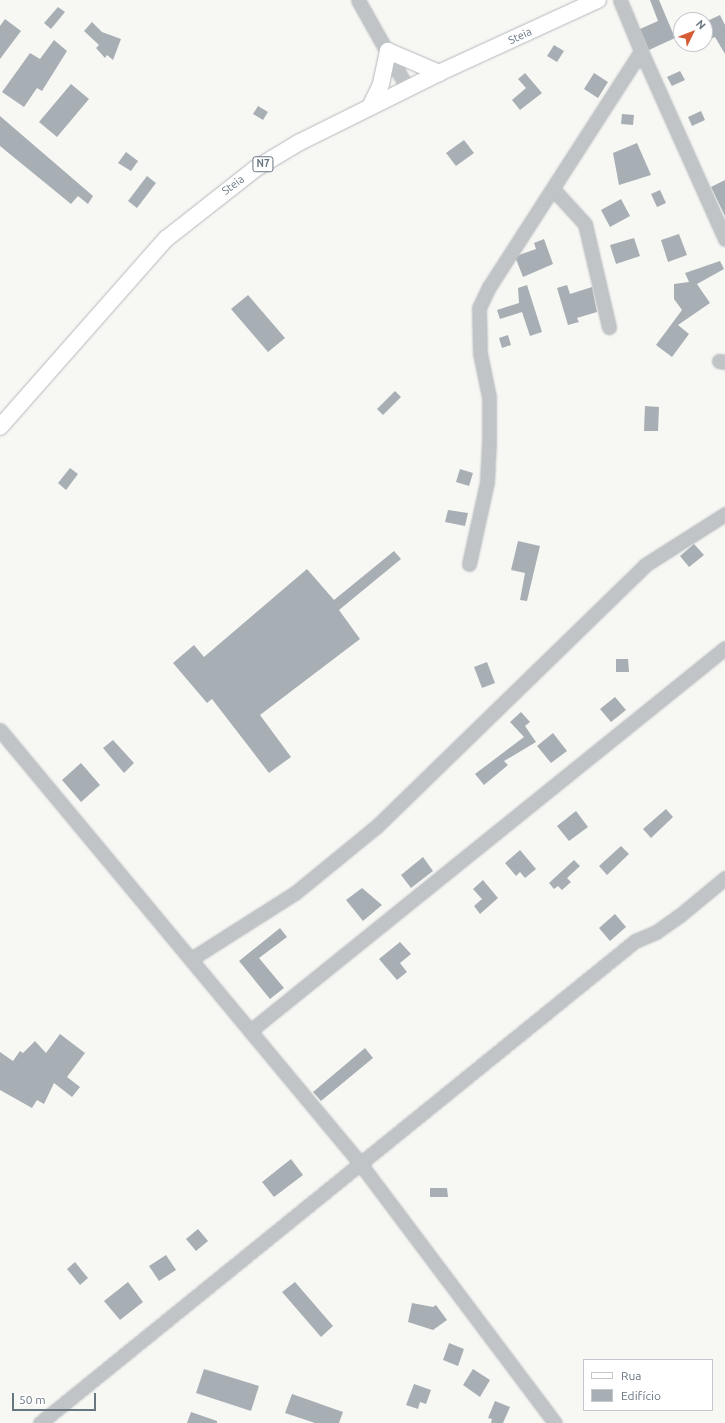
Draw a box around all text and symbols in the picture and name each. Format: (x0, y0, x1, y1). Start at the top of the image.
north arrow (673, 12, 713, 52)
text: N (694, 17, 708, 32)
street label: Steia (506, 25, 534, 47)
road number: N7 (252, 156, 274, 172)
street label: Steia (219, 172, 247, 198)
legend (583, 1359, 713, 1411)
text: Rua (621, 1369, 642, 1382)
scale bar (14, 1385, 98, 1411)
text: Edifício (621, 1389, 661, 1402)
text: 50 m (19, 1393, 46, 1406)

